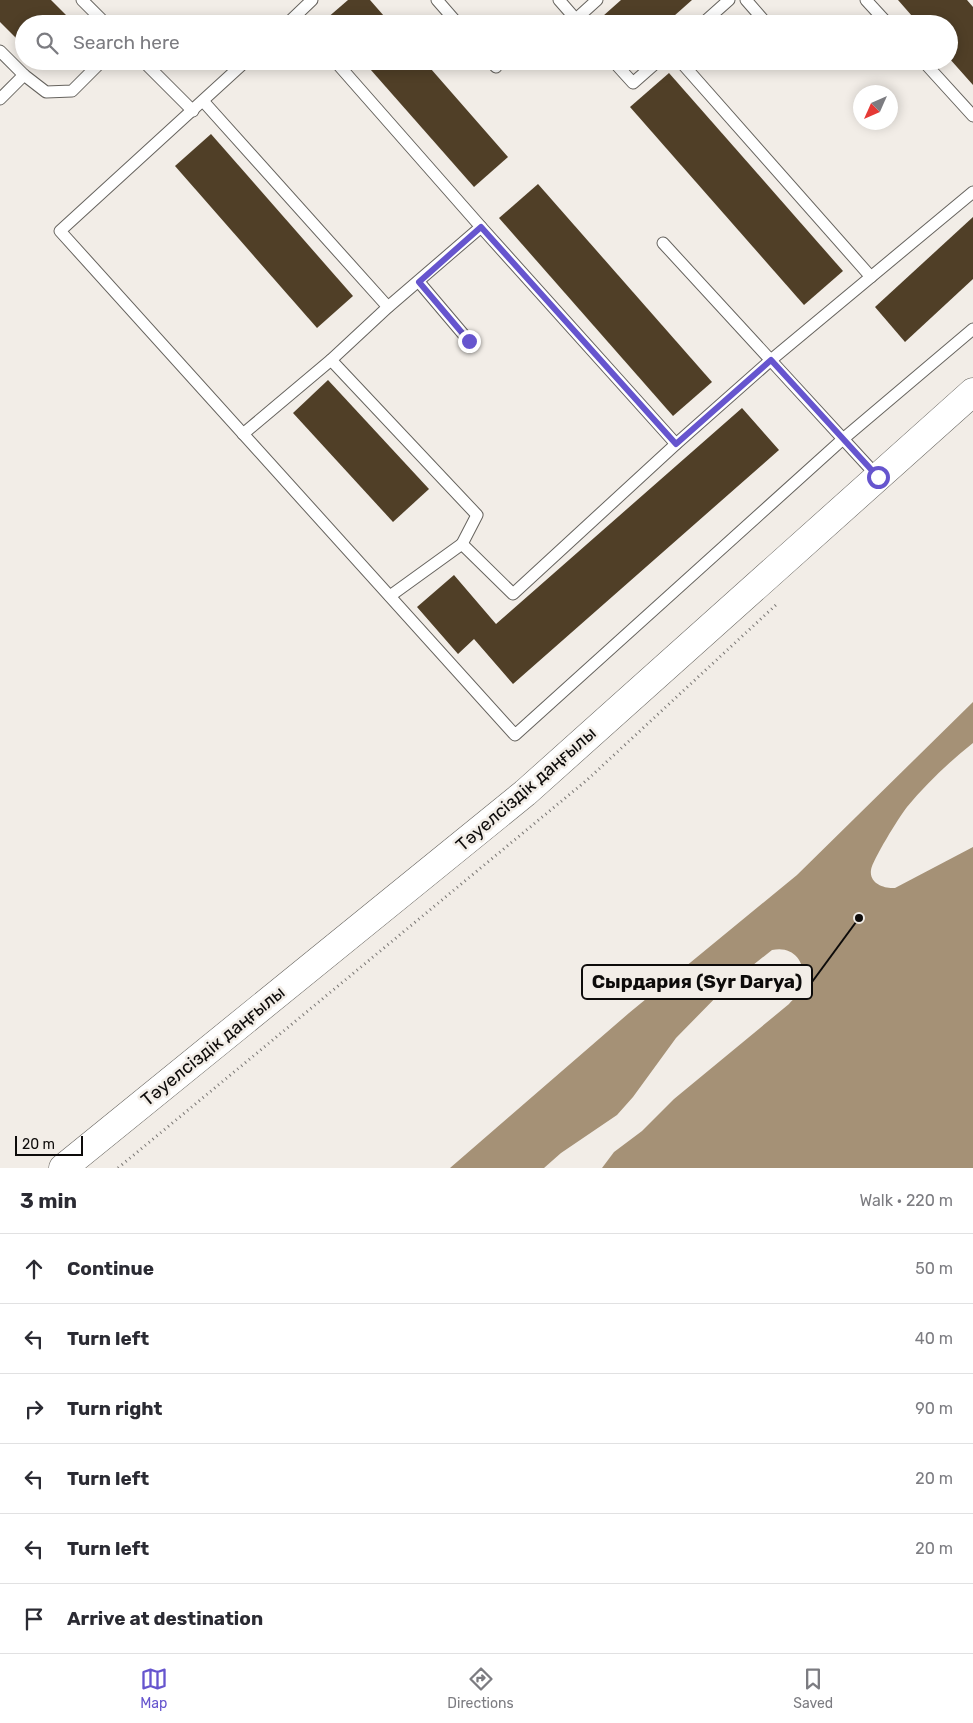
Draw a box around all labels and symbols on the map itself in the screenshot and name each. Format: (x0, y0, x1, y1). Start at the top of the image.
north arrow (853, 85, 898, 130)
route end (458, 330, 481, 353)
route start (867, 466, 890, 489)
street label: Тәуелсіздік даңғылы (451, 722, 601, 856)
callout: Сырдария (Syr Darya) (582, 965, 812, 999)
text: Сырдария (Syr Darya) (592, 970, 802, 993)
street label: Тәуелсіздік даңғылы (137, 981, 289, 1111)
scale bar (15, 1133, 82, 1156)

